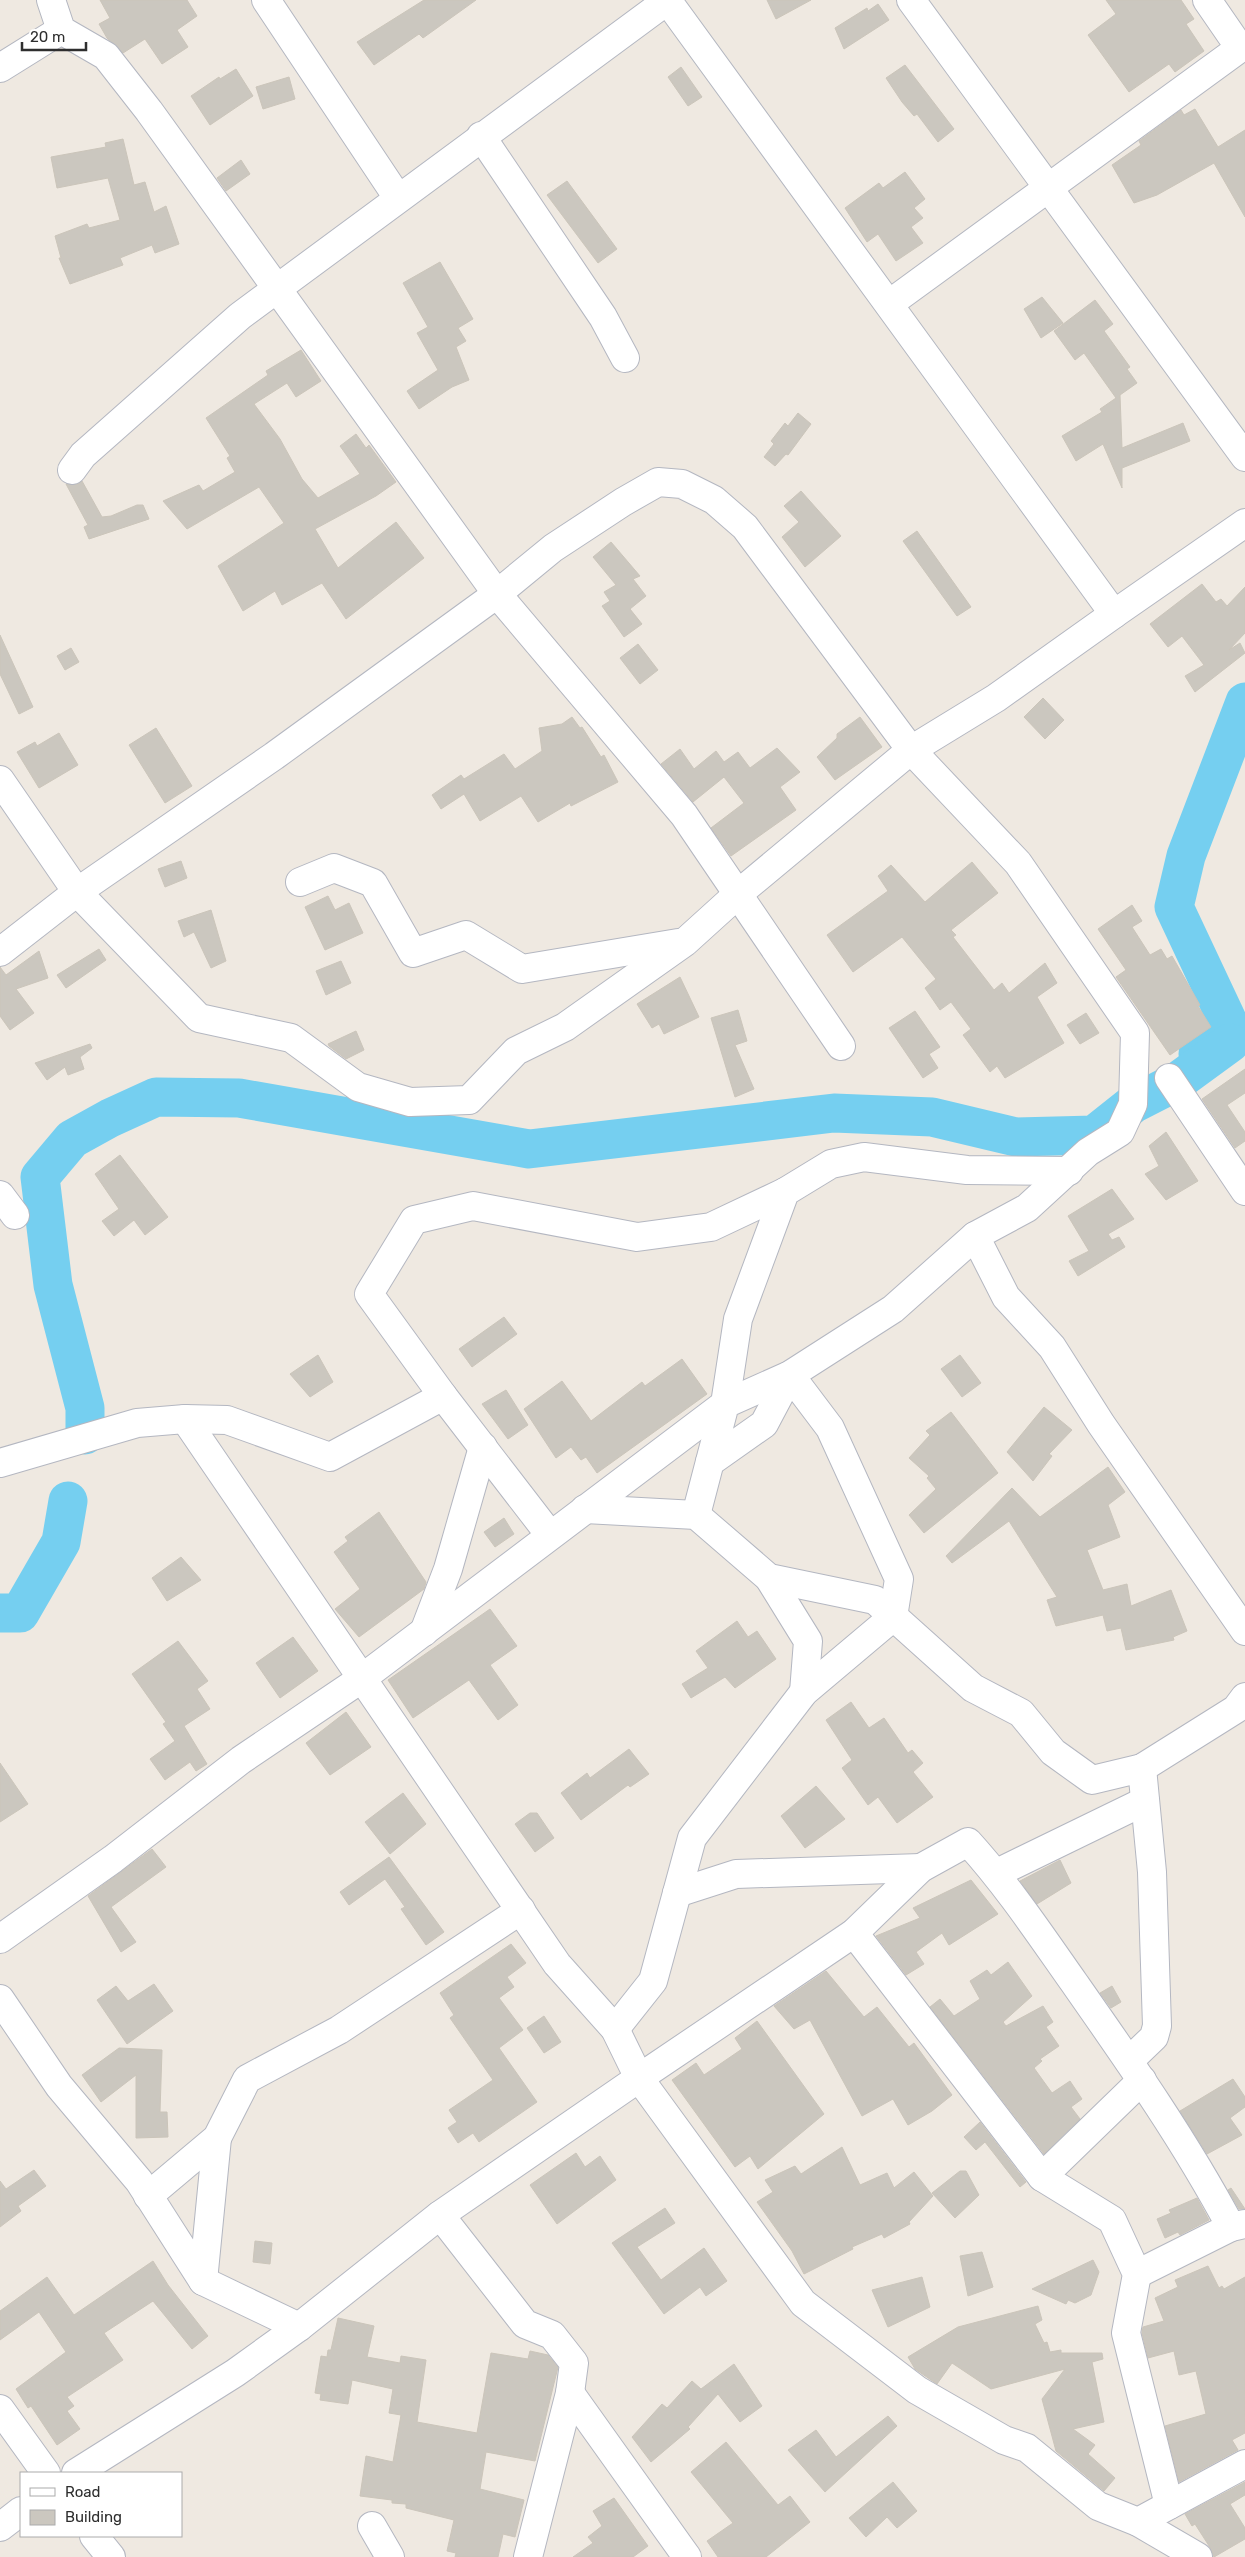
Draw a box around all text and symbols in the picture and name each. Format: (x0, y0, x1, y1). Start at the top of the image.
scale bar (22, 20, 86, 52)
text: 20 m (30, 28, 65, 46)
legend (20, 2472, 182, 2537)
text: Road (65, 2483, 101, 2501)
text: Building (65, 2508, 122, 2526)

